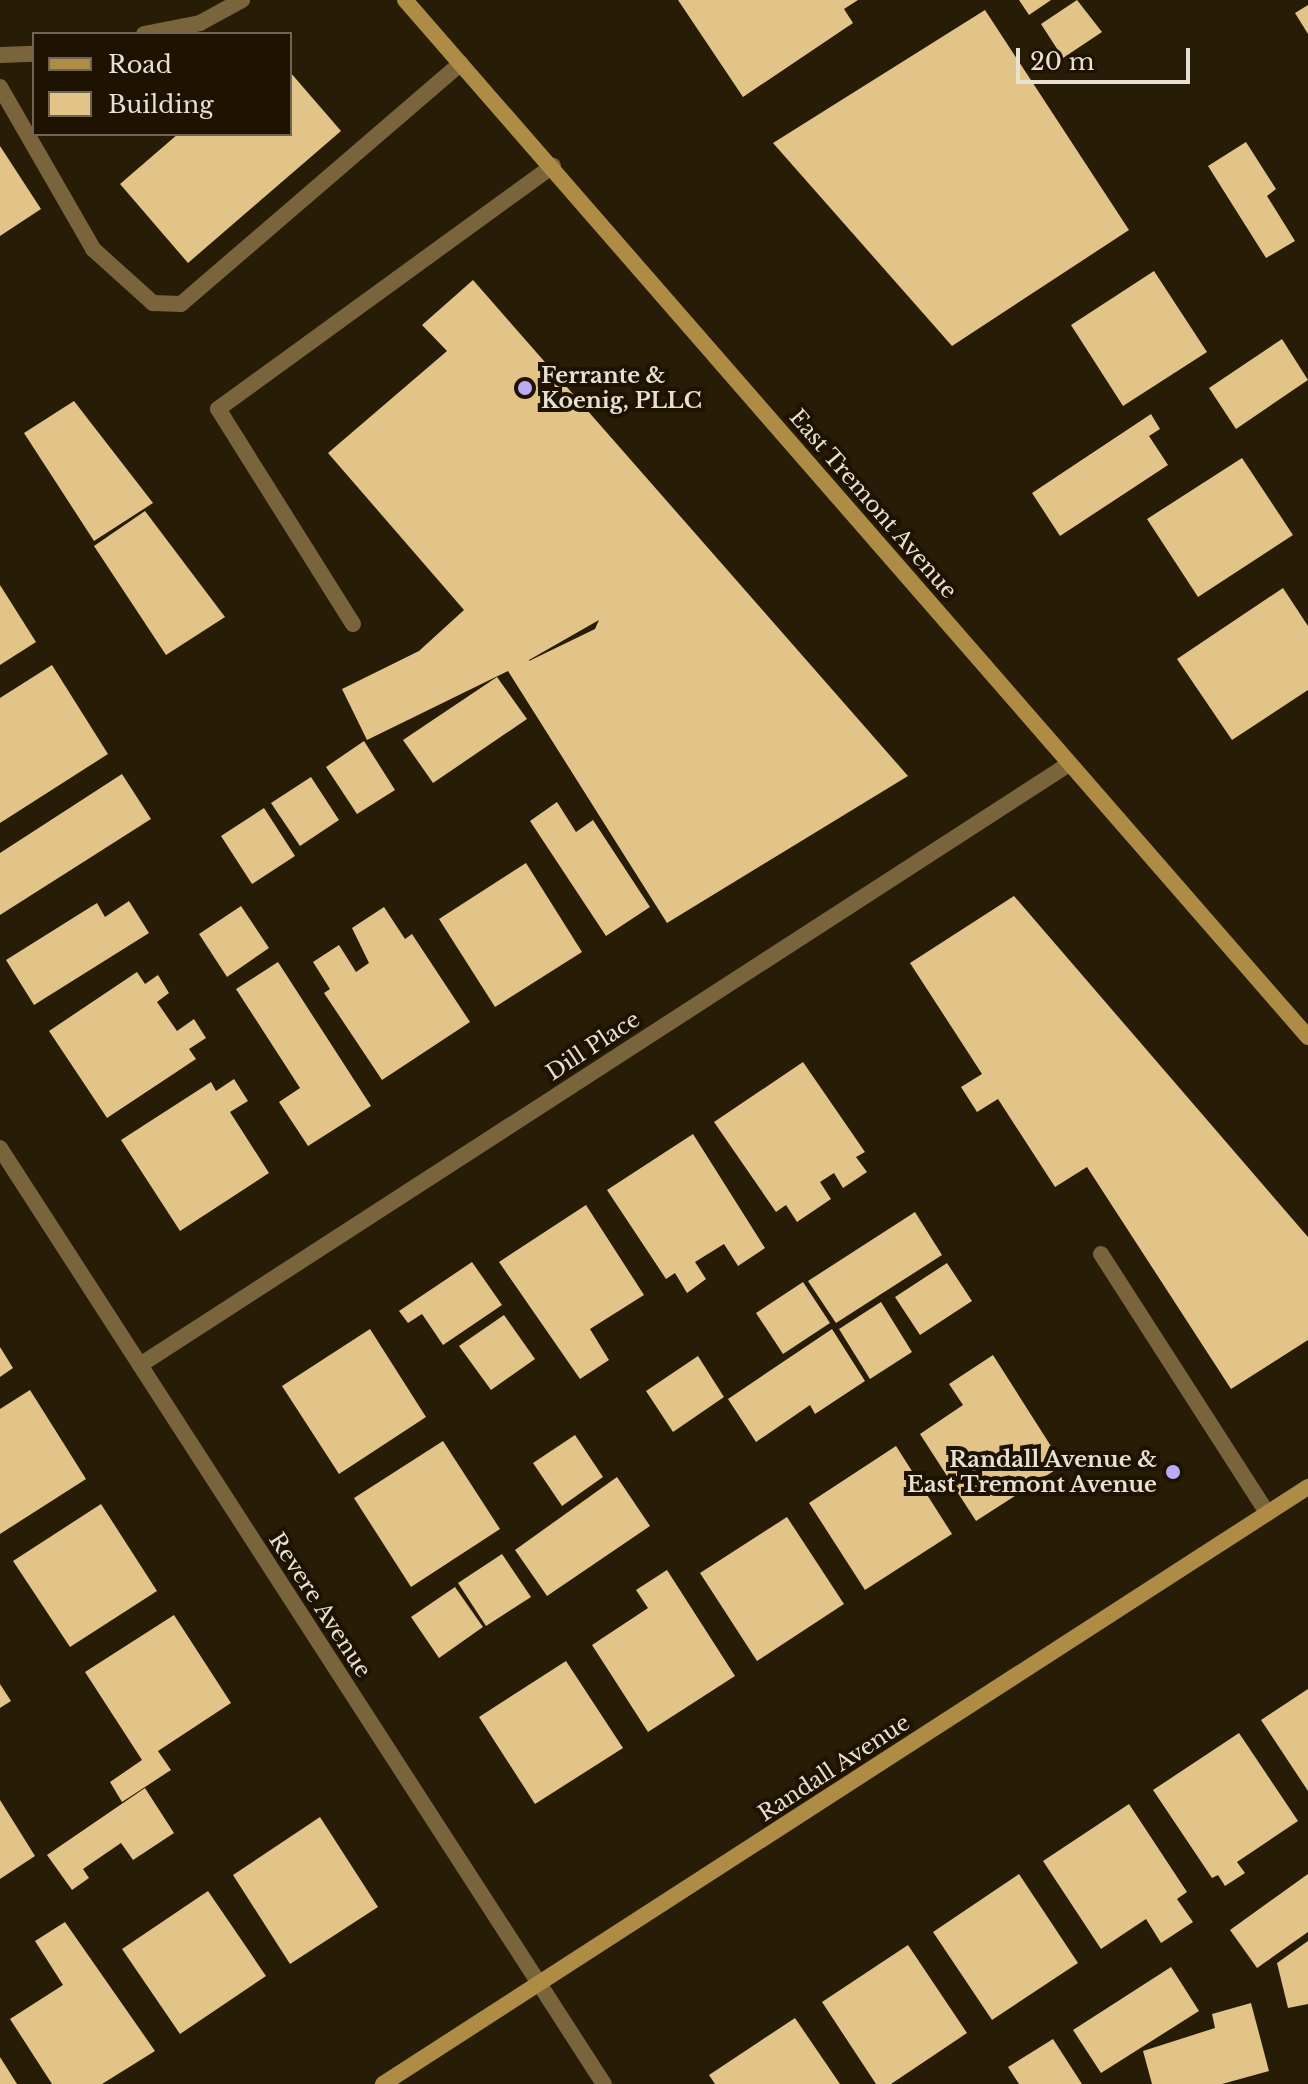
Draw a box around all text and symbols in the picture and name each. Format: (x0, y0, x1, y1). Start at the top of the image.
legend (32, 32, 292, 136)
scale bar (1020, 32, 1194, 82)
text: 20 m (1030, 47, 1095, 76)
text: Road (108, 50, 172, 79)
text: Building (108, 90, 214, 119)
place label: Ferrante & Koenig, PLLC (541, 362, 702, 414)
marker: Ferrante & Koenig, PLLC (516, 379, 534, 397)
street label: East Tremont Avenue (783, 404, 963, 604)
street label: Dill Place (541, 1006, 645, 1086)
place label: Randall Avenue & East Tremont Avenue (906, 1446, 1157, 1498)
marker: Randall Avenue & East Tremont Avenue (1164, 1463, 1182, 1481)
street label: Revere Avenue (263, 1527, 377, 1683)
street label: Randall Avenue (753, 1709, 915, 1827)

